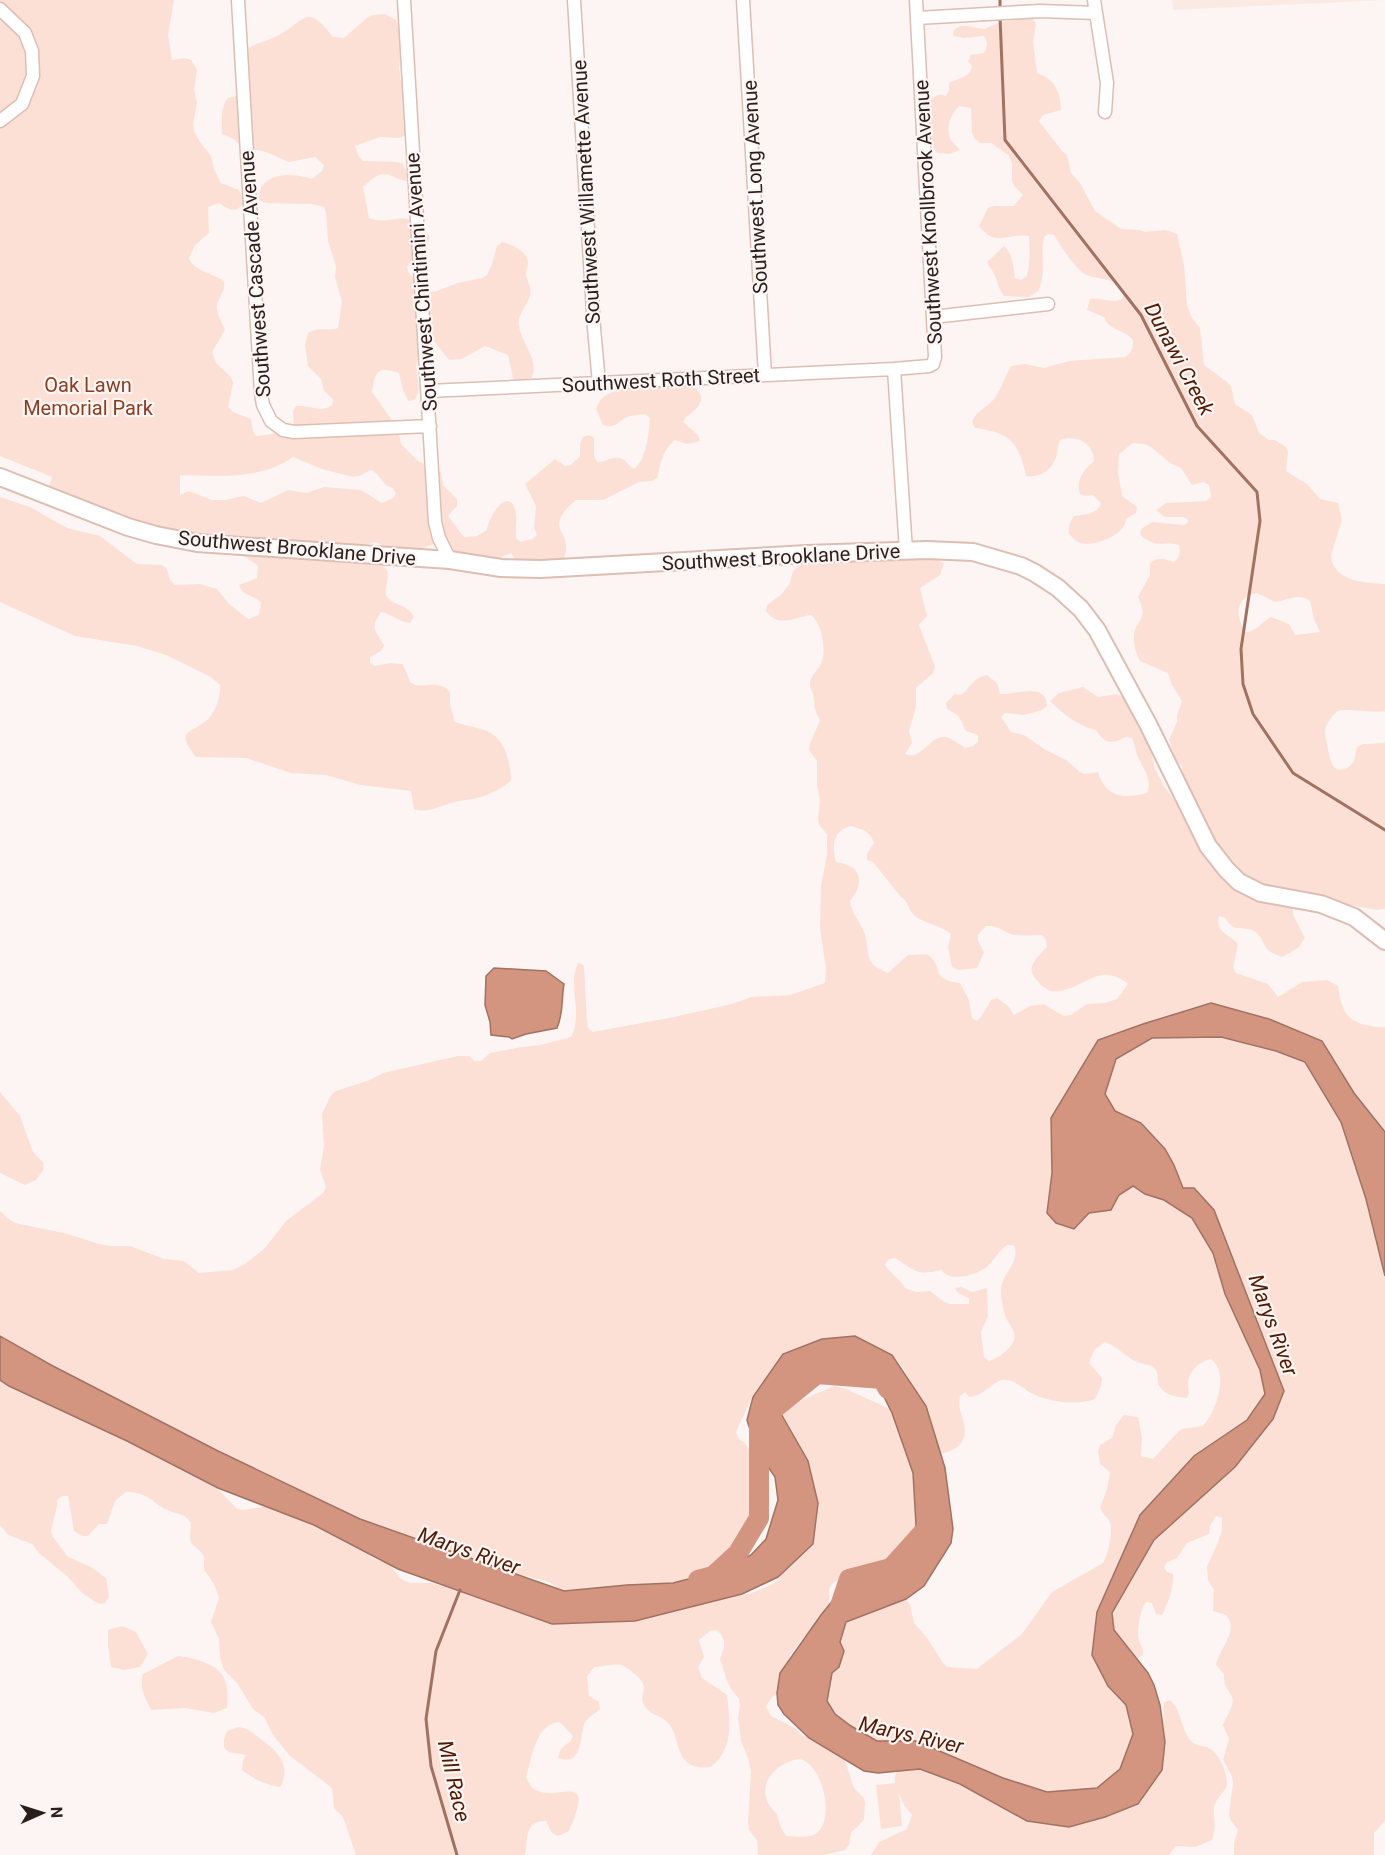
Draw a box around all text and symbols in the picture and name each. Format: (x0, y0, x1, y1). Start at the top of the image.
street label: Southwest Willamette Avenue (567, 59, 605, 325)
street label: Southwest Long Avenue (737, 79, 773, 295)
street label: Southwest Knollbrook Avenue (909, 79, 947, 345)
street label: Southwest Cascade Avenue (234, 150, 276, 398)
street label: Southwest Chintimini Avenue (400, 152, 442, 412)
water label: Dunawi Creek (1139, 299, 1219, 420)
street label: Southwest Roth Street (561, 363, 761, 397)
park label: Oak Lawn Memorial Park (23, 373, 154, 420)
street label: Southwest Brooklane Drive (177, 526, 417, 570)
street label: Southwest Brooklane Drive (661, 539, 901, 575)
water label: Marys River (1244, 1271, 1303, 1380)
water label: Marys River (415, 1522, 524, 1580)
water label: Marys River (857, 1711, 966, 1759)
water label: Mill Race (433, 1738, 475, 1824)
north arrow (12, 1783, 72, 1843)
text: N (47, 1806, 66, 1818)

